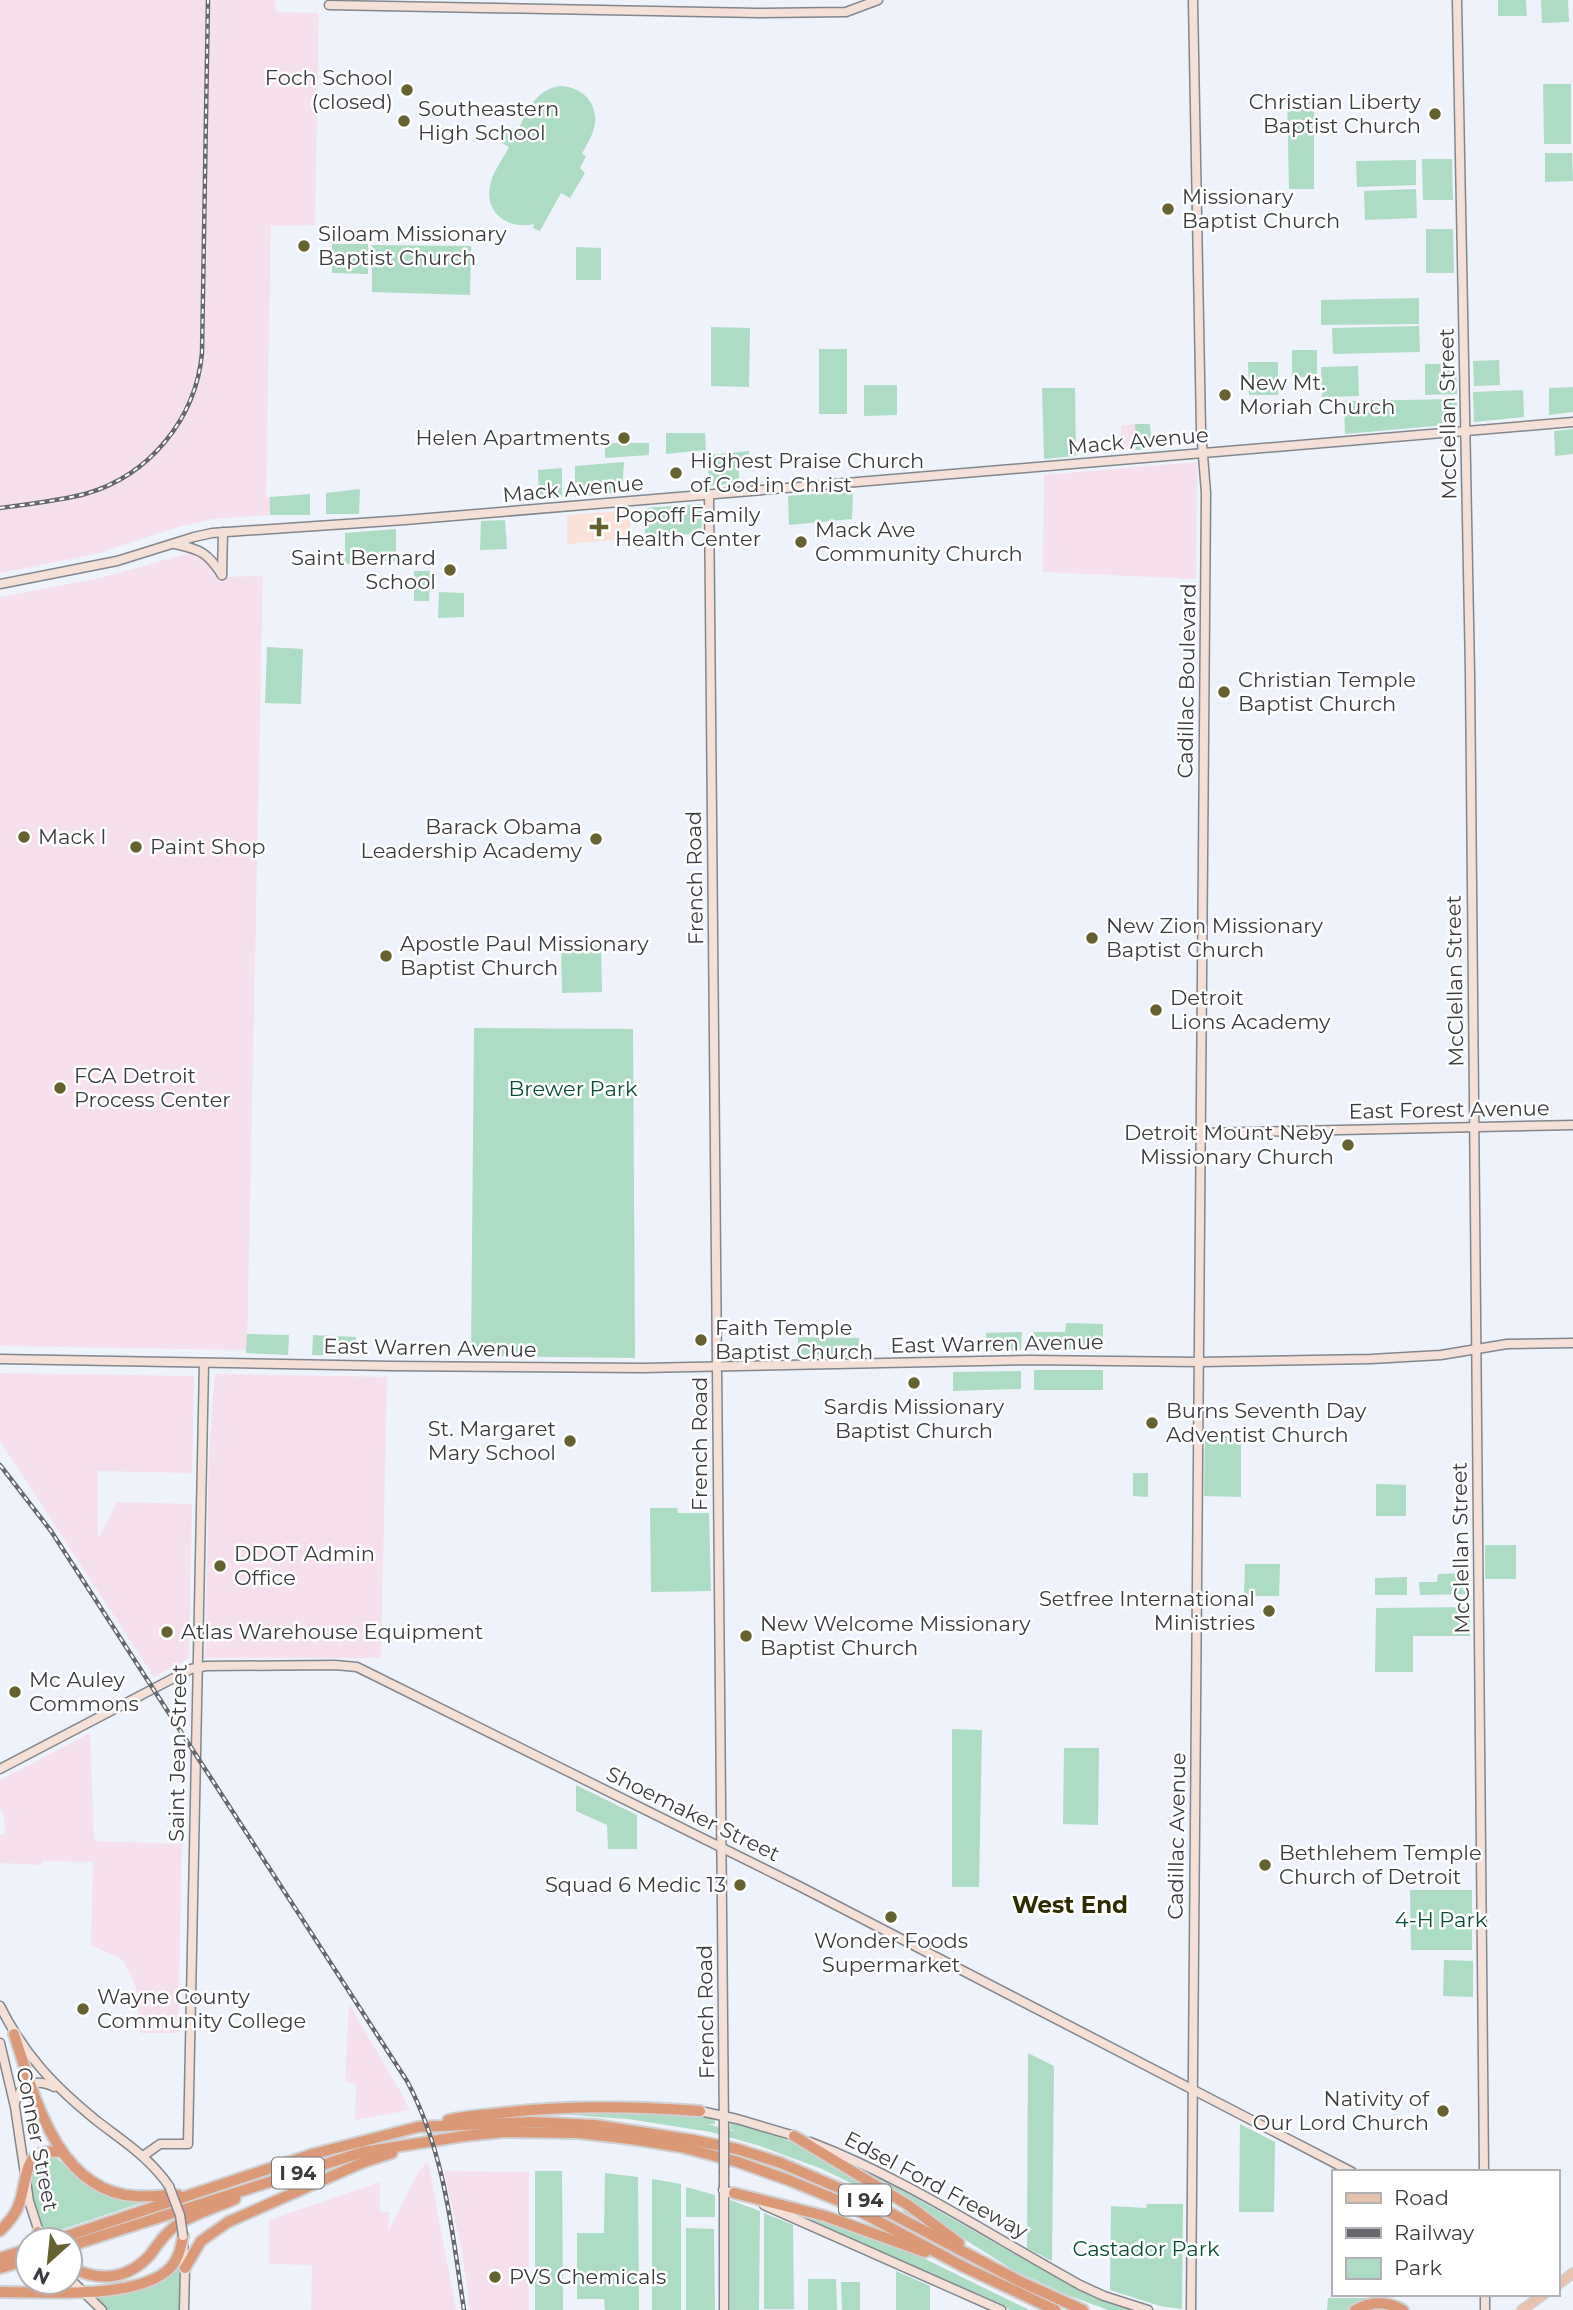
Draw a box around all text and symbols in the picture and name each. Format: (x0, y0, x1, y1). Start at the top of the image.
place label: Foch School (closed) (265, 65, 393, 114)
marker: Foch School (closed) (399, 82, 415, 98)
place label: Christian Liberty Baptist Church (1249, 89, 1422, 138)
place label: Southeastern High School (418, 96, 559, 145)
marker: Christian Liberty Baptist Church (1427, 106, 1443, 122)
marker: Southeastern High School (396, 113, 412, 129)
place label: Missionary Baptist Church (1182, 184, 1340, 233)
marker: Missionary Baptist Church (1160, 201, 1176, 217)
place label: Siloam Missionary Baptist Church (318, 221, 507, 270)
marker: Siloam Missionary Baptist Church (296, 238, 312, 254)
street label: McClellan Street (1434, 328, 1461, 500)
place label: New Mt. Moriah Church (1239, 370, 1395, 419)
marker: New Mt. Moriah Church (1217, 387, 1233, 403)
street label: Mack Avenue (1066, 422, 1209, 459)
place label: Helen Apartments (415, 425, 610, 450)
marker: Helen Apartments (616, 430, 632, 446)
place label: Highest Praise Church of God in Christ (690, 448, 924, 497)
marker: Highest Praise Church of God in Christ (668, 465, 684, 481)
street label: Mack Avenue (501, 470, 644, 507)
place label: Popoff Family Health Center (615, 502, 761, 551)
marker: Popoff Family Health Center (589, 517, 609, 537)
place label: Mack Ave Community Church (815, 517, 1023, 566)
marker: Mack Ave Community Church (793, 534, 809, 550)
place label: Saint Bernard School (291, 545, 436, 594)
marker: Saint Bernard School (442, 562, 458, 578)
street label: Cadillac Boulevard (1172, 583, 1201, 779)
place label: Christian Temple Baptist Church (1238, 667, 1416, 716)
marker: Christian Temple Baptist Church (1216, 684, 1232, 700)
street label: French Road (681, 811, 708, 945)
place label: Barack Obama Leadership Academy (361, 814, 583, 863)
place label: Mack I (38, 824, 107, 849)
marker: Mack I (16, 829, 32, 845)
marker: Barack Obama Leadership Academy (588, 831, 604, 847)
place label: Paint Shop (150, 834, 266, 859)
marker: Paint Shop (128, 839, 144, 855)
street label: McClellan Street (1441, 895, 1468, 1067)
place label: New Zion Missionary Baptist Church (1106, 913, 1324, 962)
marker: New Zion Missionary Baptist Church (1084, 930, 1100, 946)
place label: Apostle Paul Missionary Baptist Church (400, 931, 649, 980)
marker: Apostle Paul Missionary Baptist Church (378, 948, 394, 964)
place label: Detroit Lions Academy (1170, 985, 1331, 1034)
marker: Detroit Lions Academy (1148, 1002, 1164, 1018)
place label: FCA Detroit Process Center (74, 1063, 231, 1112)
park label: Brewer Park (508, 1076, 638, 1101)
marker: FCA Detroit Process Center (52, 1080, 68, 1096)
street label: East Forest Avenue (1348, 1095, 1550, 1124)
place label: Detroit Mount Neby Missionary Church (1124, 1120, 1335, 1169)
marker: Detroit Mount Neby Missionary Church (1340, 1137, 1356, 1153)
place label: Faith Temple Baptist Church (715, 1315, 873, 1364)
street label: East Warren Avenue (890, 1329, 1104, 1358)
marker: Faith Temple Baptist Church (693, 1332, 709, 1348)
street label: East Warren Avenue (323, 1333, 537, 1362)
marker: Sardis Missionary Baptist Church (906, 1375, 922, 1391)
street label: French Road (687, 1377, 712, 1511)
place label: Sardis Missionary Baptist Church (824, 1394, 1005, 1443)
place label: Burns Seventh Day Adventist Church (1166, 1398, 1367, 1447)
marker: Burns Seventh Day Adventist Church (1144, 1415, 1160, 1431)
place label: St. Margaret Mary School (428, 1416, 556, 1465)
marker: St. Margaret Mary School (562, 1433, 578, 1449)
street label: McClellan Street (1447, 1462, 1474, 1634)
place label: DDOT Admin Office (234, 1541, 375, 1590)
marker: DDOT Admin Office (212, 1558, 228, 1574)
place label: Setfree International Ministries (1039, 1586, 1255, 1635)
marker: Setfree International Ministries (1261, 1603, 1277, 1619)
place label: New Welcome Missionary Baptist Church (760, 1611, 1031, 1660)
place label: Atlas Warehouse Equipment (181, 1619, 483, 1644)
marker: Atlas Warehouse Equipment (159, 1624, 175, 1640)
marker: New Welcome Missionary Baptist Church (738, 1628, 754, 1644)
street label: Saint Jean Street (163, 1664, 192, 1842)
place label: Mc Auley Commons (29, 1667, 139, 1716)
marker: Mc Auley Commons (7, 1684, 23, 1700)
street label: Cadillac Avenue (1163, 1752, 1190, 1920)
street label: Shoemaker Street (602, 1761, 784, 1866)
place label: Bethlehem Temple Church of Detroit (1279, 1840, 1482, 1889)
marker: Bethlehem Temple Church of Detroit (1257, 1857, 1273, 1873)
place label: Squad 6 Medic 13 (545, 1872, 726, 1897)
marker: Squad 6 Medic 13 (732, 1877, 748, 1893)
district label: West End (1012, 1891, 1128, 1919)
park label: 4-H Park (1395, 1907, 1488, 1932)
marker: Wonder Foods Supermarket (883, 1909, 899, 1925)
place label: Wonder Foods Supermarket (814, 1928, 968, 1977)
street label: French Road (692, 1945, 719, 2079)
place label: Wayne County Community College (97, 1984, 306, 2033)
marker: Wayne County Community College (75, 2001, 91, 2017)
street label: Conner Street (11, 2065, 64, 2213)
place label: Nativity of Our Lord Church (1253, 2086, 1430, 2135)
marker: Nativity of Our Lord Church (1435, 2103, 1451, 2119)
street label: Edsel Ford Freeway (840, 2126, 1033, 2244)
road number: I 94 (272, 2158, 324, 2188)
legend (1332, 2170, 1559, 2296)
road number: I 94 (839, 2184, 891, 2216)
text: Road (1394, 2185, 1449, 2210)
text: Railway (1394, 2220, 1475, 2245)
north arrow (14, 2226, 84, 2296)
park label: Castador Park (1072, 2236, 1220, 2261)
text: Park (1394, 2255, 1442, 2280)
text: N (29, 2262, 54, 2289)
place label: PVS Chemicals (509, 2264, 666, 2289)
marker: PVS Chemicals (487, 2269, 503, 2285)

